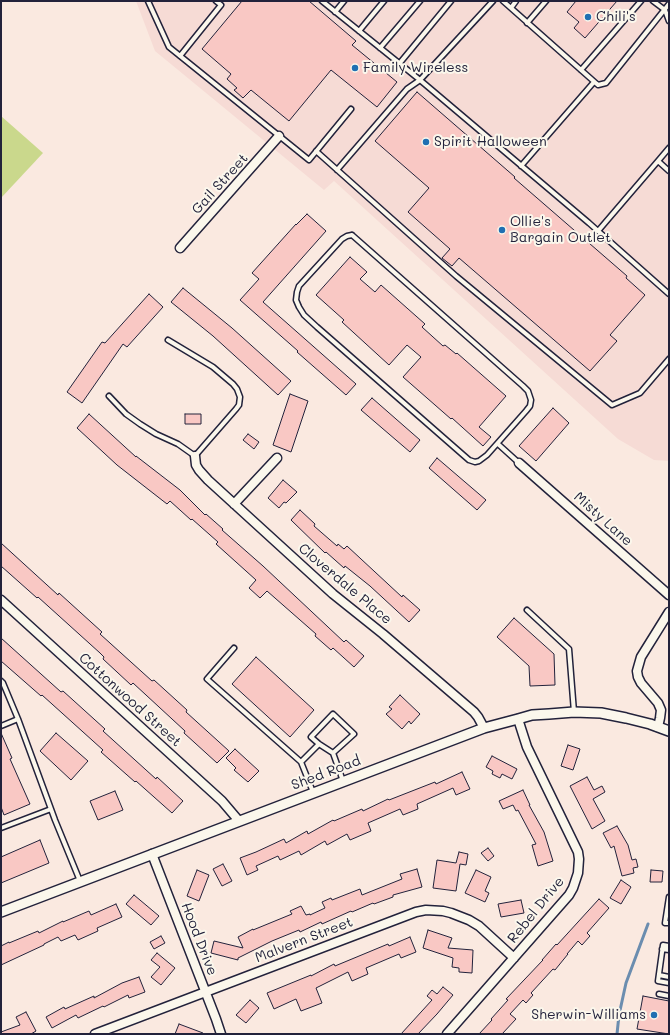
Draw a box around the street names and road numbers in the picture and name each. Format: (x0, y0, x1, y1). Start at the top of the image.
street label: Gail Street (188, 150, 252, 218)
street label: Misty Lane (570, 488, 636, 550)
street label: Cloverdale Place (295, 540, 395, 628)
street label: Cottonwood Street (75, 650, 185, 750)
street label: Shed Road (289, 752, 363, 794)
street label: Rebel Drive (504, 874, 568, 946)
street label: Hood Drive (177, 900, 221, 978)
street label: Malvern Street (253, 914, 355, 966)

